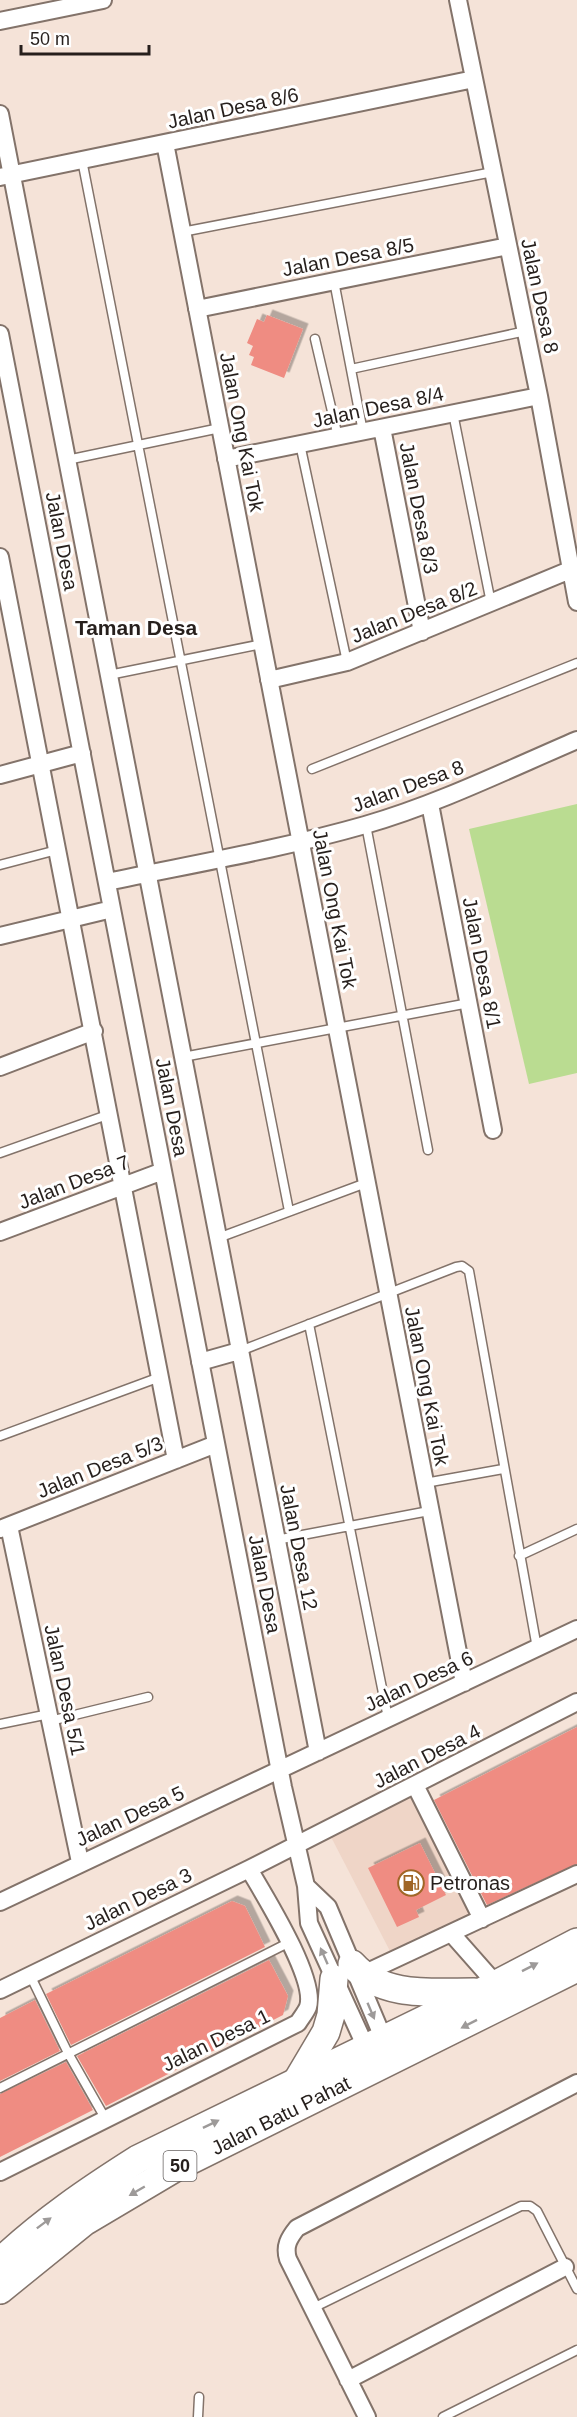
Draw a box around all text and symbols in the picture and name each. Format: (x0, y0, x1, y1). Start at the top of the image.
scale bar (21, 18, 148, 56)
text: 50 m (30, 29, 70, 49)
street label: Jalan Desa 8/6 (165, 83, 301, 133)
street label: Jalan Desa 8/5 (280, 233, 416, 281)
street label: Jalan Desa 8 (517, 237, 563, 355)
street label: Jalan Ong Kai Tok (216, 350, 268, 515)
street label: Jalan Desa 8/4 (310, 382, 446, 432)
street label: Jalan Desa 8/3 (395, 440, 443, 576)
street label: Jalan Desa (42, 490, 83, 593)
street label: Jalan Desa 8/2 (348, 577, 480, 647)
district label: Taman Desa (75, 616, 197, 639)
street label: Jalan Desa 8 (349, 756, 467, 816)
street label: Jalan Ong Kai Tok (309, 827, 361, 992)
street label: Jalan Desa 8/1 (458, 895, 506, 1031)
street label: Jalan Desa (152, 1056, 193, 1159)
street label: Jalan Desa 7 (16, 1151, 132, 1213)
street label: Jalan Ong Kai Tok (401, 1304, 453, 1469)
street label: Jalan Desa 5/3 (34, 1432, 166, 1502)
street label: Jalan Desa 12 (276, 1482, 322, 1612)
street label: Jalan Desa (245, 1533, 286, 1636)
street label: Jalan Desa 5/1 (40, 1622, 90, 1758)
street label: Jalan Desa 6 (361, 1646, 477, 1716)
street label: Jalan Desa 4 (370, 1720, 484, 1792)
street label: Jalan Desa 5 (72, 1781, 188, 1851)
street label: Jalan Desa 3 (81, 1864, 195, 1934)
fuel station icon: Petronas (396, 1868, 426, 1898)
place label: Petronas (430, 1872, 510, 1894)
one-way arrow (319, 1947, 328, 1965)
one-way arrow (522, 1962, 539, 1972)
one-way arrow (366, 2002, 376, 2020)
street label: Jalan Desa 1 (159, 2005, 273, 2075)
one-way arrow (460, 2019, 477, 2028)
street label: Jalan Batu Pahat (208, 2071, 354, 2159)
one-way arrow (202, 2119, 219, 2128)
road number: 50 (164, 2151, 196, 2181)
one-way arrow (129, 2185, 145, 2196)
one-way arrow (36, 2218, 51, 2230)

